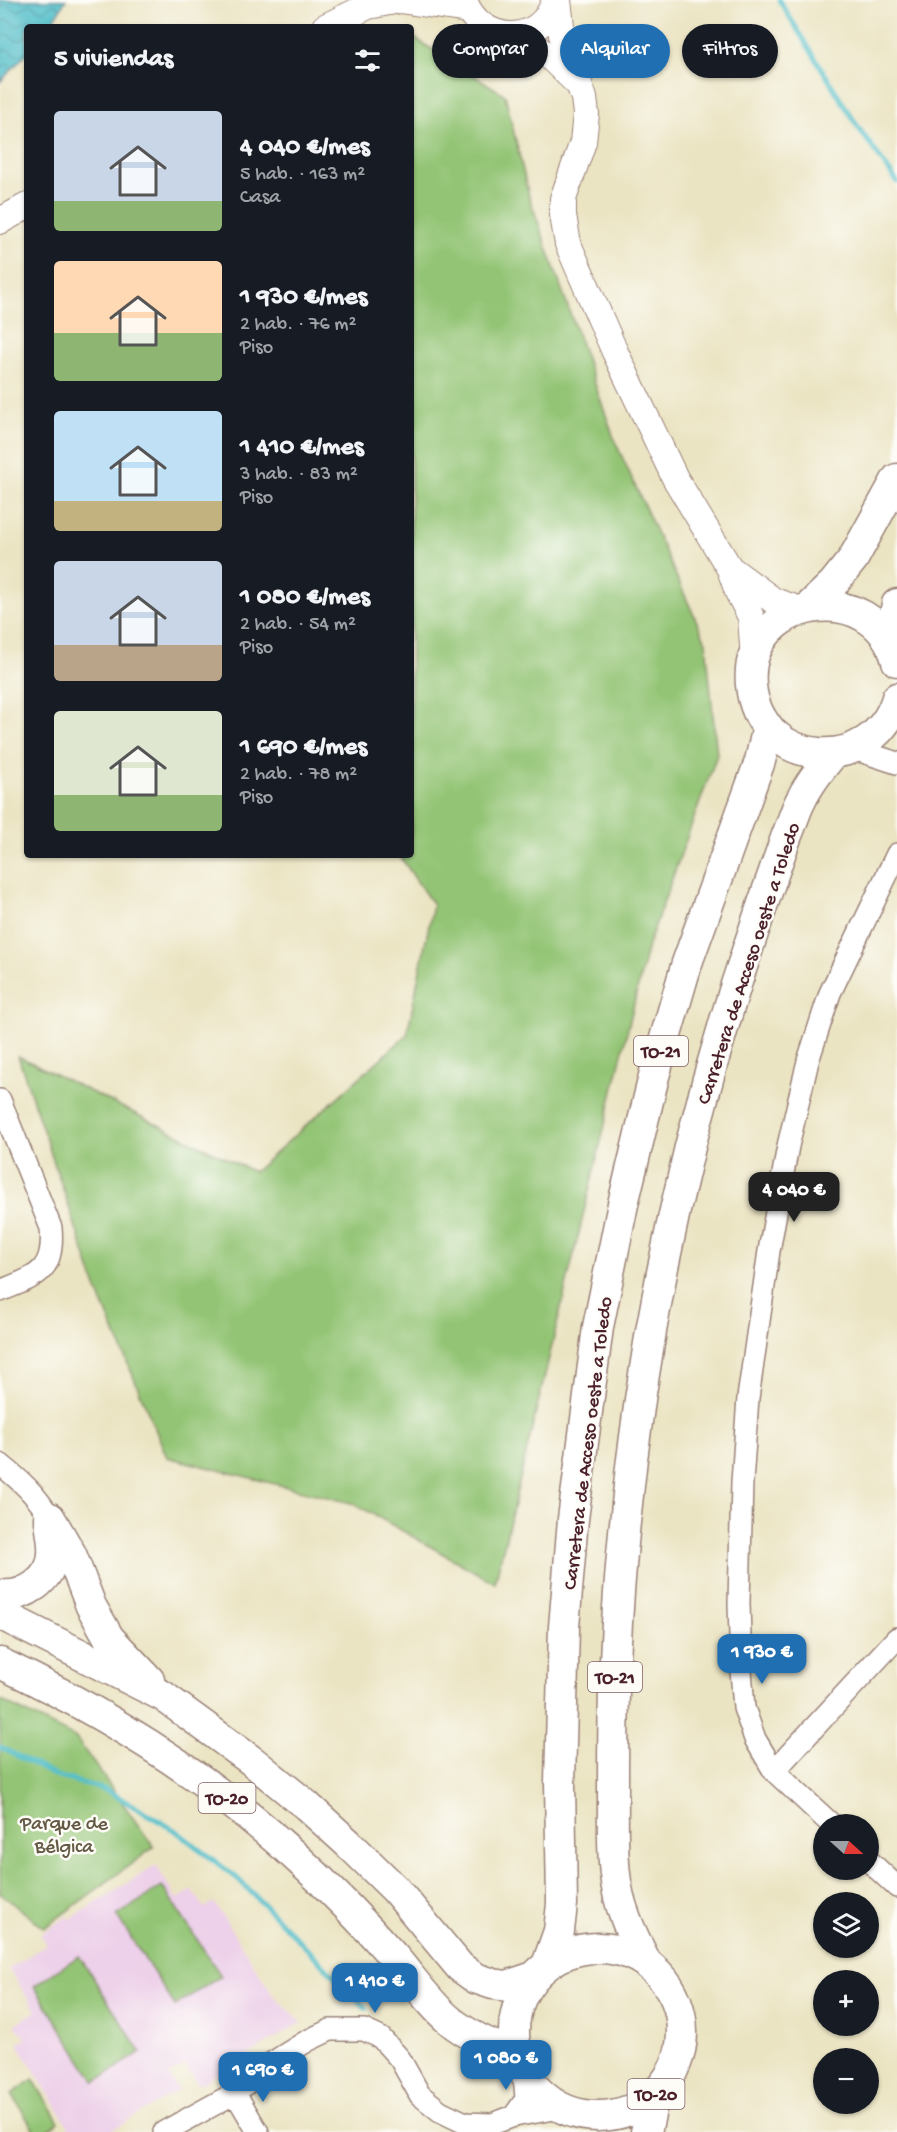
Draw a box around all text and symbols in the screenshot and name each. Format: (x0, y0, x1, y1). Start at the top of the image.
chip: Comprar (432, 24, 548, 78)
chip: Alquilar (560, 24, 670, 78)
chip: Filtros (682, 24, 778, 78)
icon: filters (351, 44, 384, 77)
text: 5 viviendas (54, 45, 173, 76)
text: 4 040 €/mes (240, 133, 370, 164)
icon: home (102, 135, 174, 207)
text: 5 hab. · 163 m² (240, 164, 365, 187)
text: Casa (240, 187, 280, 210)
text: 1 930 €/mes (240, 283, 367, 314)
icon: home (102, 285, 174, 357)
text: 2 hab. · 76 m² (240, 314, 356, 337)
text: Piso (240, 337, 273, 360)
text: 1 410 €/mes (240, 433, 364, 464)
icon: home (102, 435, 174, 507)
text: 3 hab. · 83 m² (240, 464, 358, 487)
text: Piso (240, 487, 273, 510)
text: 1 080 €/mes (240, 583, 370, 614)
icon: home (102, 585, 174, 657)
text: 2 hab. · 54 m² (240, 614, 356, 637)
text: Piso (240, 637, 273, 660)
text: 1 690 €/mes (240, 733, 367, 764)
icon: home (102, 735, 174, 807)
text: 2 hab. · 78 m² (240, 764, 357, 787)
text: Piso (240, 787, 273, 810)
street label: Carretera de Acceso oeste a Toledo (694, 820, 807, 1108)
road number: TO-21 (634, 1036, 688, 1066)
pin: 4 040 € (739, 1172, 849, 1223)
text: 4 040 € (762, 1180, 826, 1203)
street label: Carretera de Acceso oeste a Toledo (560, 1296, 619, 1591)
pin: 1 930 € (707, 1634, 817, 1685)
text: 1 930 € (731, 1642, 793, 1665)
road number: TO-21 (588, 1662, 642, 1692)
road number: TO-20 (198, 1783, 256, 1813)
park label: Parque de Bélgica (19, 1814, 109, 1860)
north arrow (813, 1814, 879, 1880)
map controls (813, 1814, 879, 2114)
button: layers (813, 1892, 879, 1958)
pin: 1 410 € (320, 1963, 430, 2014)
button: + (813, 1970, 879, 2036)
text: 1 410 € (346, 1971, 404, 1994)
pin: 1 080 € (451, 2040, 561, 2091)
text: 1 080 € (474, 2048, 538, 2071)
button: − (813, 2048, 879, 2114)
pin: 1 690 € (208, 2052, 318, 2103)
text: 1 690 € (233, 2060, 293, 2083)
road number: TO-20 (628, 2079, 684, 2109)

